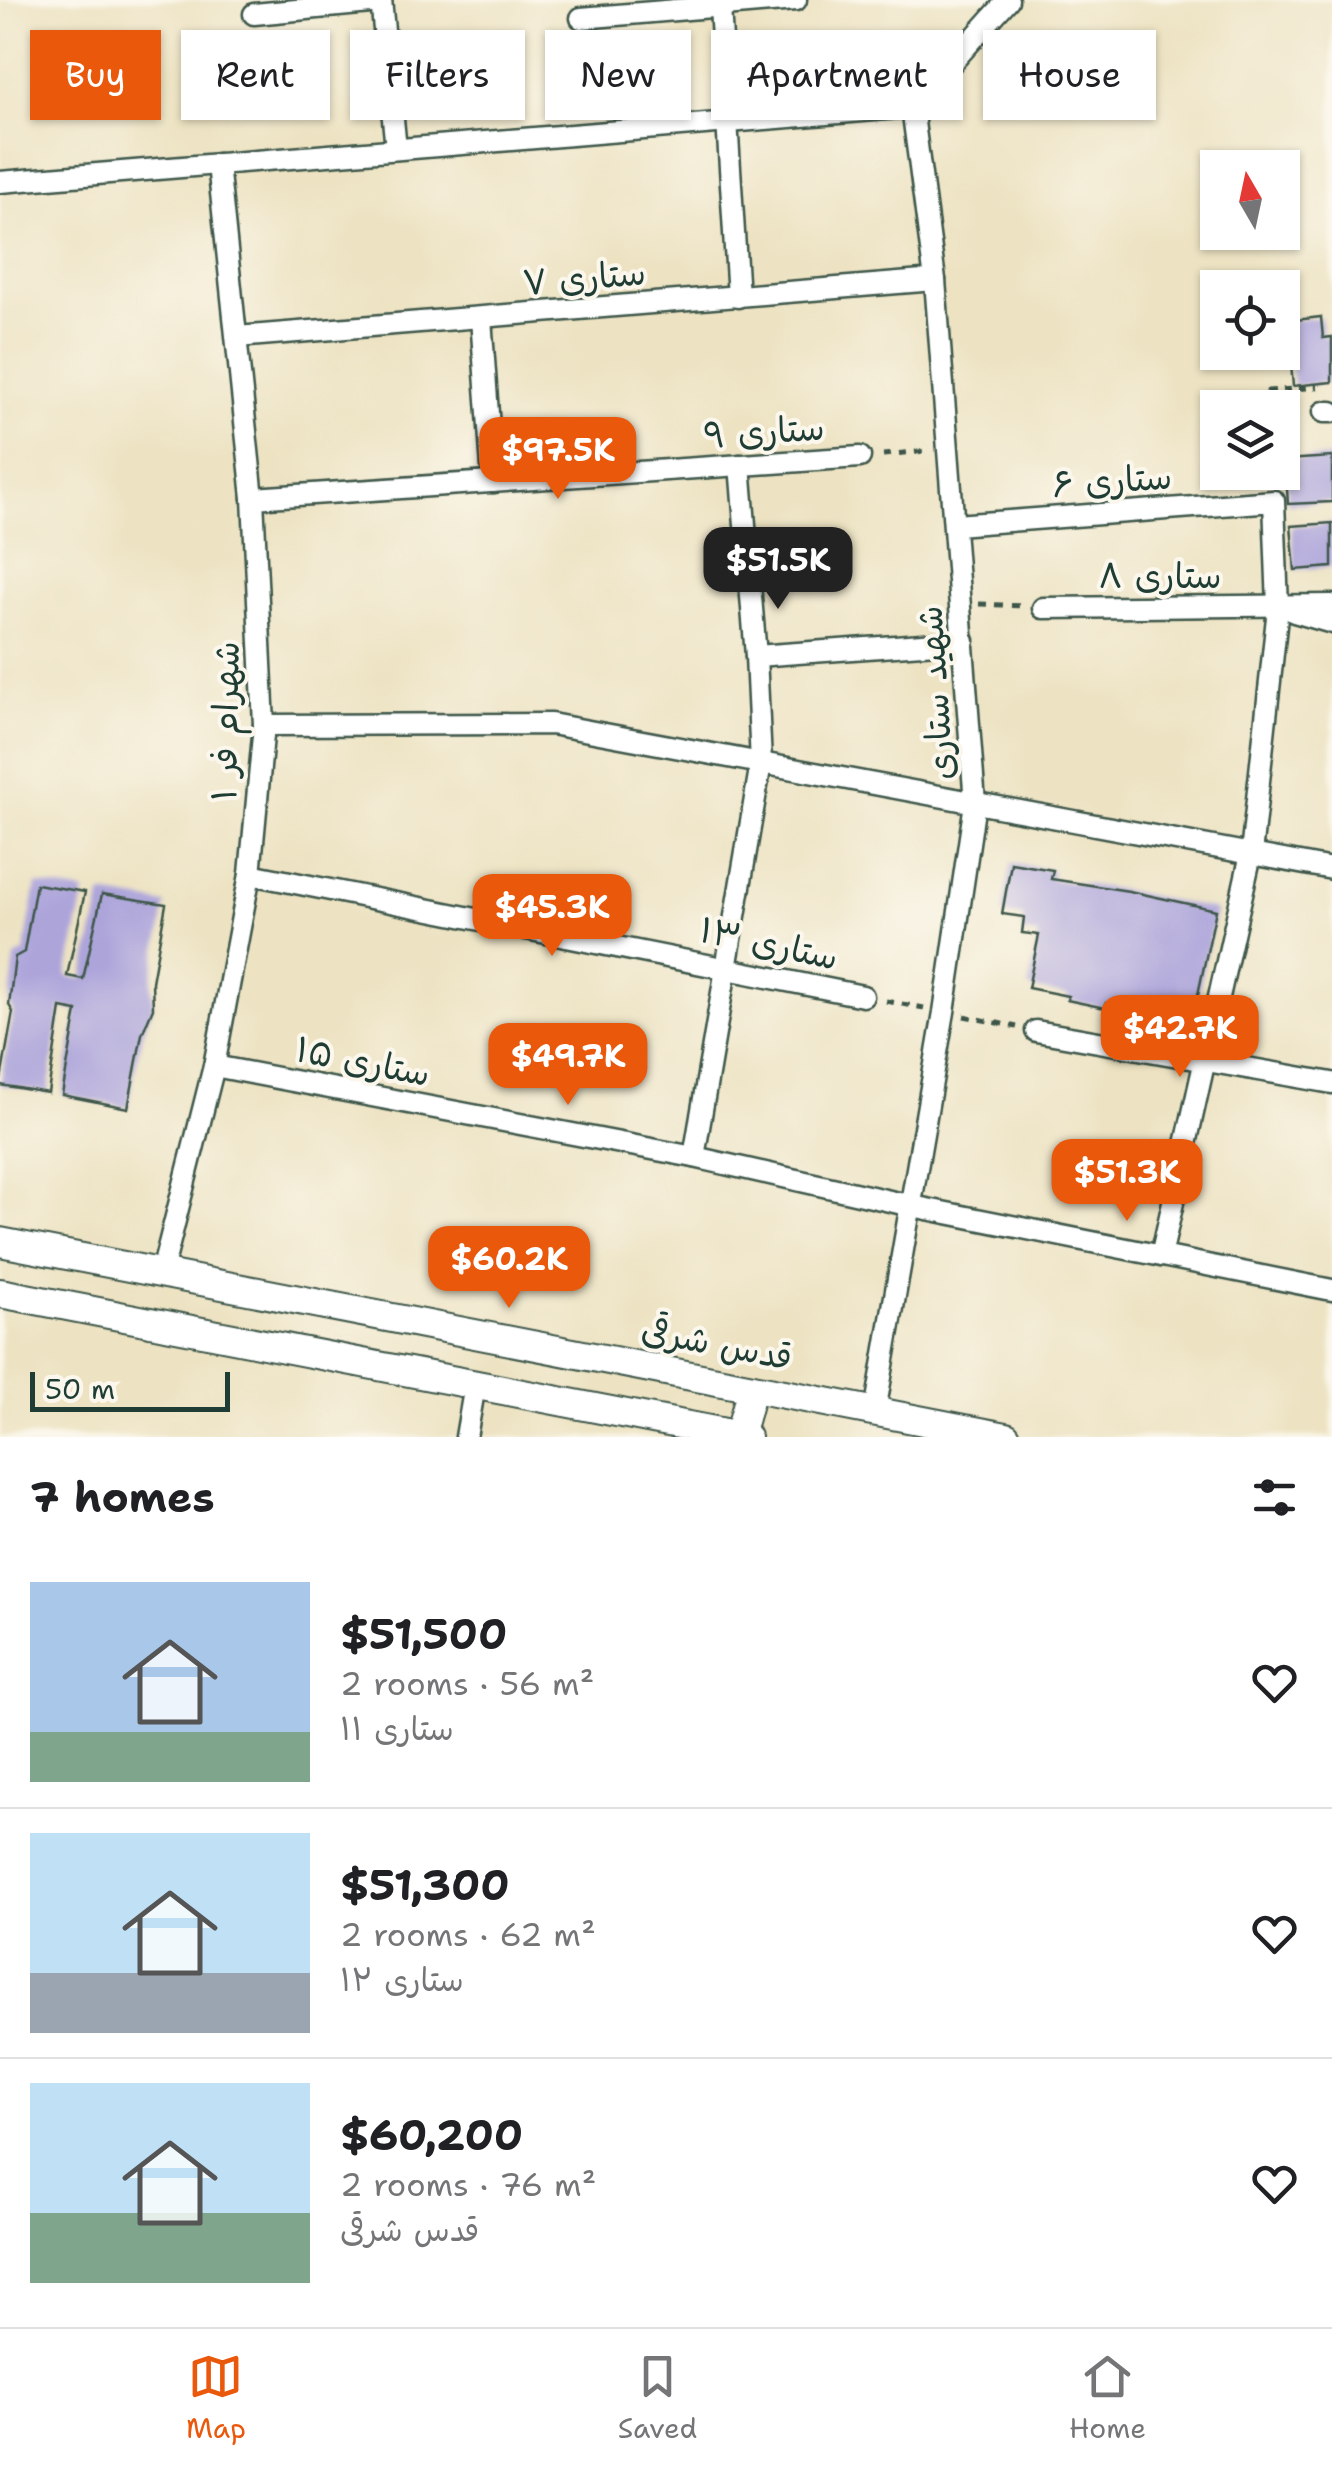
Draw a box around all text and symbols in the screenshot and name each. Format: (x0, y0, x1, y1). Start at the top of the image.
chip: Buy (30, 30, 161, 120)
chip: Rent (181, 30, 330, 120)
chip: Filters (350, 30, 525, 120)
chip: New (545, 30, 691, 120)
chip: Apartment (711, 30, 963, 120)
chip: House (983, 30, 1156, 120)
north arrow (1200, 150, 1300, 250)
map controls (1200, 150, 1300, 490)
street label: ستاری ۷ (520, 248, 648, 306)
button: locate (1200, 270, 1300, 370)
button: layers (1200, 390, 1300, 490)
street label: ستاری ۹ (702, 403, 826, 459)
pin: $97.5K (477, 417, 639, 502)
text: $97.5K (501, 428, 615, 471)
street label: ستاری ۶ (1050, 452, 1174, 508)
pin: $51.5K (697, 527, 859, 612)
text: $51.5K (725, 538, 831, 581)
street label: ستاری ۸ (1098, 552, 1222, 599)
street label: شهید ستاری (905, 604, 965, 782)
street label: شهرام فر ۱ (200, 641, 254, 801)
pin: $45.3K (471, 874, 633, 959)
text: $45.3K (495, 885, 609, 928)
street label: ستاری ۱۳ (695, 905, 843, 981)
pin: $42.7K (1099, 995, 1261, 1080)
text: $42.7K (1123, 1006, 1237, 1049)
pin: $49.7K (487, 1023, 649, 1108)
street label: ستاری ۱۵ (292, 1025, 434, 1097)
text: $49.7K (510, 1034, 626, 1077)
pin: $51.3K (1046, 1139, 1208, 1224)
text: $51.3K (1074, 1150, 1180, 1193)
pin: $60.2K (428, 1226, 590, 1311)
text: $60.2K (450, 1237, 568, 1280)
street label: قدس شرقی (638, 1305, 796, 1381)
scale bar (30, 1367, 230, 1412)
text: 50 m (45, 1370, 115, 1408)
text: 7 homes (30, 1469, 215, 1525)
icon: filters (1247, 1470, 1302, 1525)
text: $51,500 (340, 1606, 507, 1662)
icon: home (110, 1622, 230, 1742)
icon: heart (1247, 1655, 1302, 1710)
text: 2 rooms · 56 m² (340, 1662, 594, 1705)
text: ستاری ۱۱ (340, 1707, 454, 1750)
text: $51,300 (340, 1857, 510, 1913)
icon: home (110, 1873, 230, 1993)
icon: heart (1247, 1906, 1302, 1961)
text: 2 rooms · 62 m² (340, 1913, 596, 1956)
text: ستاری ۱۲ (340, 1958, 464, 2001)
text: $60,200 (340, 2107, 523, 2163)
icon: home (110, 2123, 230, 2243)
icon: heart (1247, 2156, 1302, 2211)
text: 2 rooms · 76 m² (340, 2163, 596, 2206)
text: قدس شرقی (340, 2208, 479, 2251)
tab: Map (186, 2349, 246, 2447)
tab: Saved (618, 2349, 697, 2447)
tab: Home (1069, 2349, 1146, 2447)

